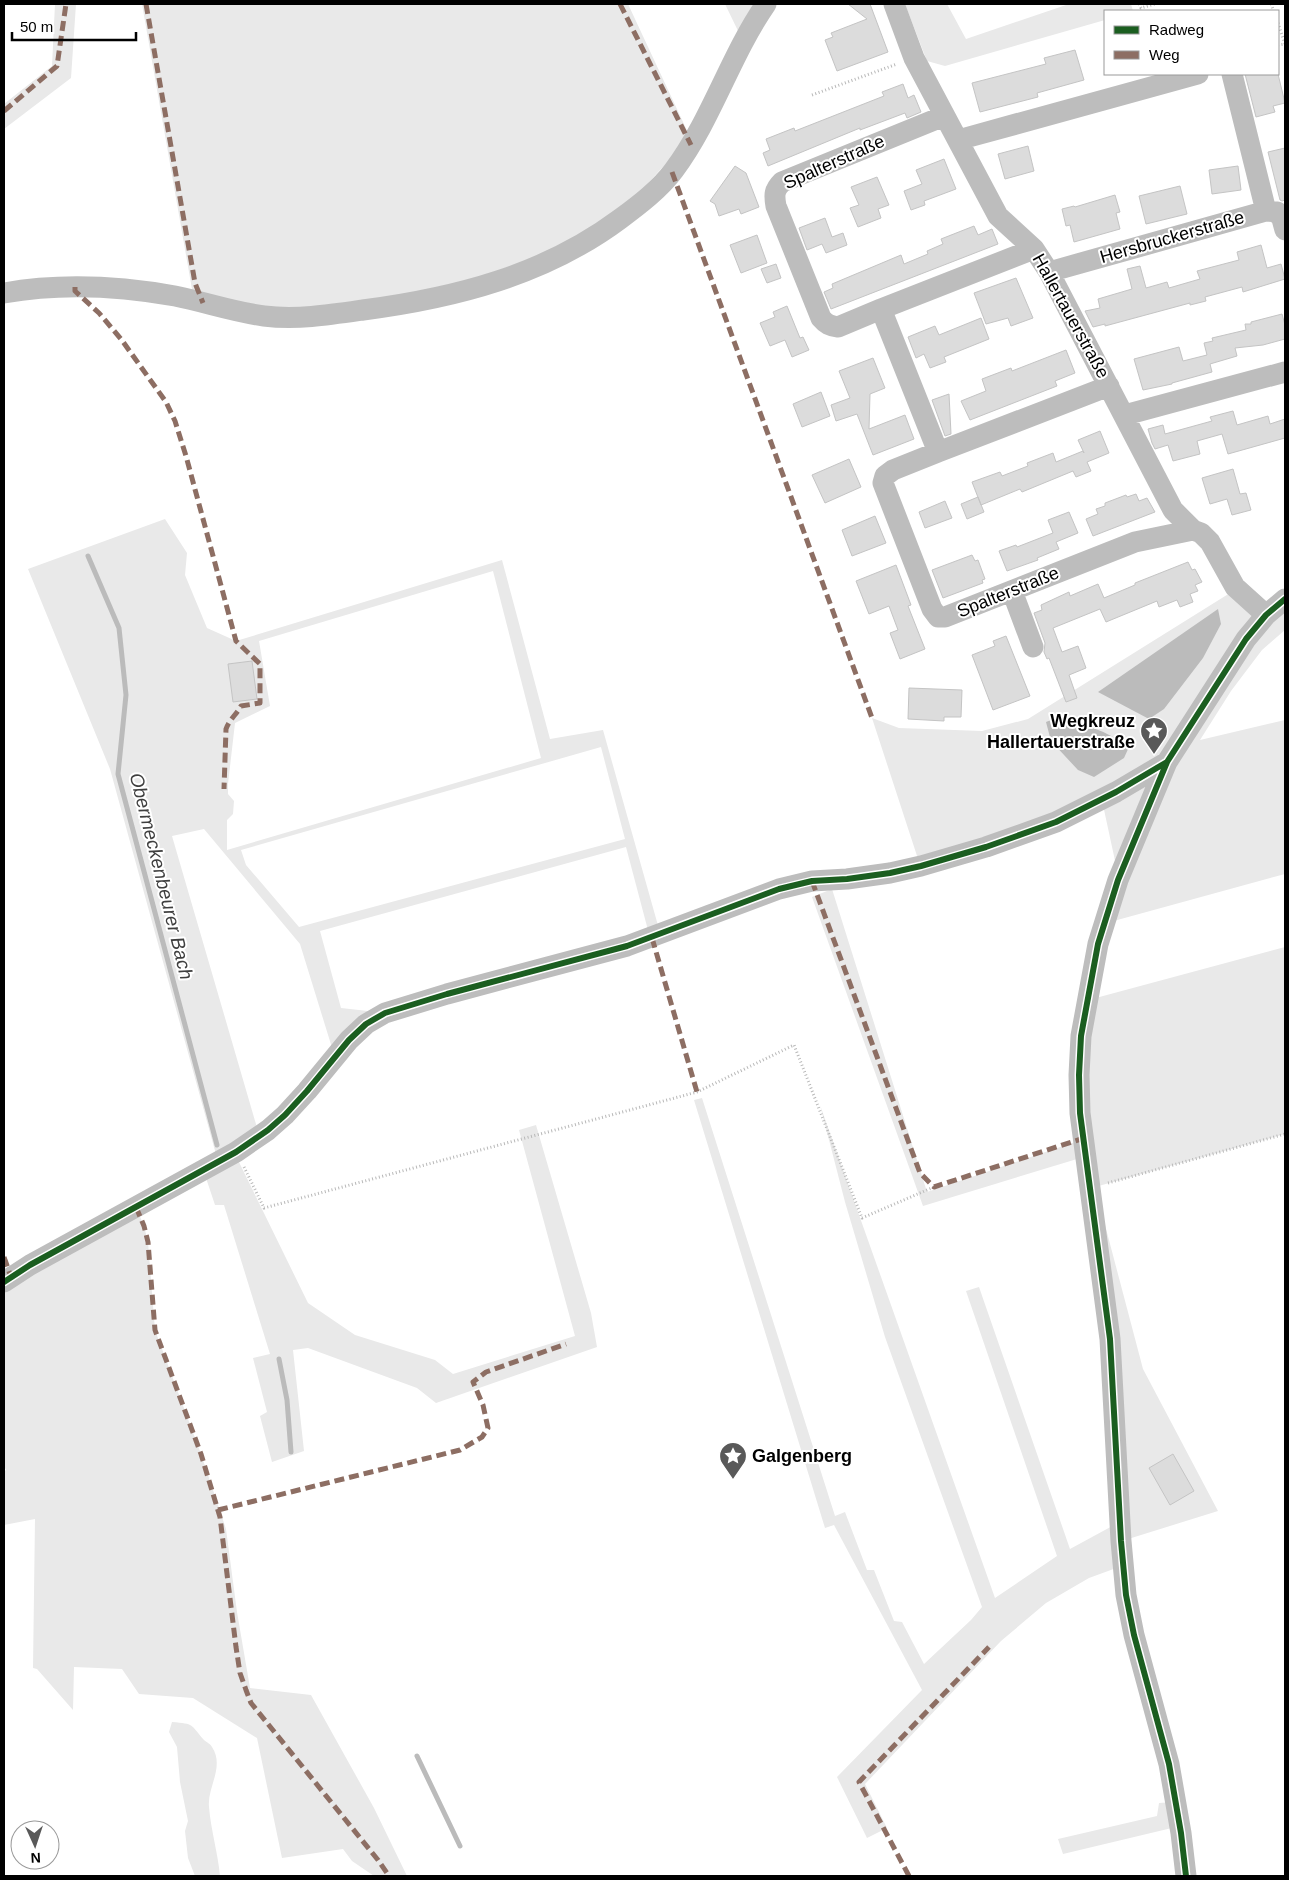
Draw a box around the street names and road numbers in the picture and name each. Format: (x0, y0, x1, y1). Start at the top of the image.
street label: Spalterstraße (781, 131, 887, 193)
street label: Hersbruckerstraße (1098, 207, 1246, 267)
street label: Hallertauerstraße (1029, 250, 1113, 382)
street label: Spalterstraße (954, 562, 1062, 622)

